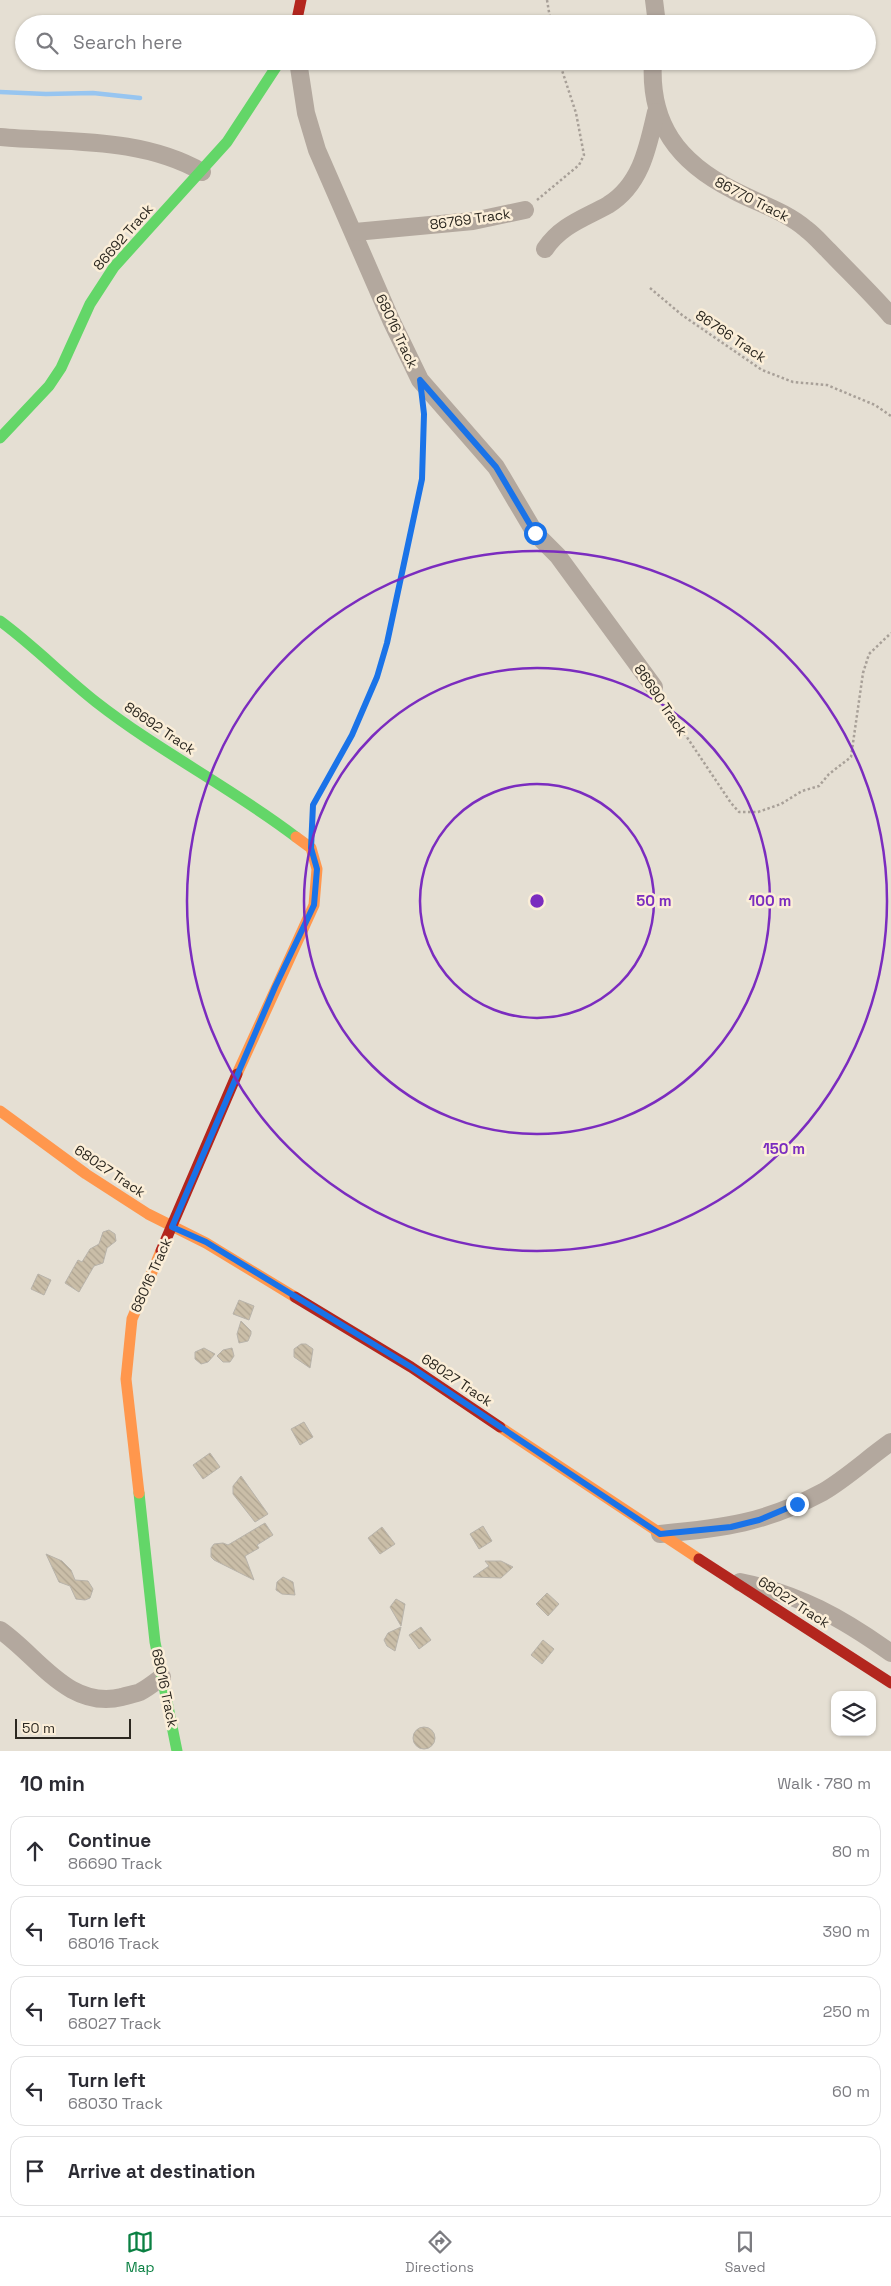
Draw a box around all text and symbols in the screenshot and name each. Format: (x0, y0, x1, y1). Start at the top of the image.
search box (15, 15, 876, 70)
icon: search (33, 29, 61, 57)
text: Search here (73, 30, 183, 55)
street label: 86770 Track (712, 173, 793, 226)
street label: 86692 Track (89, 200, 157, 274)
street label: 86769 Track (429, 204, 512, 234)
street label: 68016 Track (372, 291, 422, 371)
street label: 86766 Track (692, 306, 770, 366)
route start (524, 522, 547, 545)
street label: 86690 Track (630, 661, 692, 740)
street label: 86692 Track (121, 698, 199, 759)
text: 50 m (636, 891, 672, 910)
text: 100 m (749, 891, 791, 910)
centre of rings (528, 892, 546, 910)
text: 150 m (763, 1139, 805, 1158)
street label: 68027 Track (71, 1141, 149, 1202)
street label: 68016 Track (127, 1234, 176, 1315)
street label: 68027 Track (418, 1350, 496, 1411)
route end (786, 1493, 809, 1516)
street label: 68027 Track (755, 1572, 834, 1632)
street label: 68016 Track (148, 1647, 182, 1729)
map controls (831, 1691, 876, 1736)
button: layers (831, 1691, 876, 1736)
scale bar (15, 1716, 131, 1739)
text: 50 m (22, 1719, 55, 1737)
text: 10 min (20, 1770, 85, 1797)
text: Walk · 780 m (777, 1773, 871, 1794)
text: Continue (68, 1828, 151, 1853)
icon: ahead (21, 1837, 49, 1865)
text: 80 m (832, 1841, 870, 1862)
text: 86690 Track (68, 1853, 162, 1874)
text: Turn left (68, 1908, 146, 1933)
icon: left (21, 1917, 49, 1945)
text: 390 m (822, 1921, 870, 1942)
text: 68016 Track (68, 1933, 159, 1954)
text: Turn left (68, 1988, 146, 2013)
icon: left (21, 1997, 49, 2025)
text: 250 m (823, 2001, 870, 2022)
text: 68027 Track (68, 2013, 161, 2034)
text: Turn left (68, 2068, 146, 2093)
icon: left (21, 2077, 49, 2105)
text: 60 m (832, 2081, 870, 2102)
text: 68030 Track (68, 2093, 163, 2114)
icon: arrive (21, 2157, 49, 2185)
text: Arrive at destination (68, 2159, 256, 2184)
tab: Map (125, 2228, 155, 2276)
tab: Directions (405, 2228, 474, 2276)
tab: Saved (725, 2228, 766, 2276)

